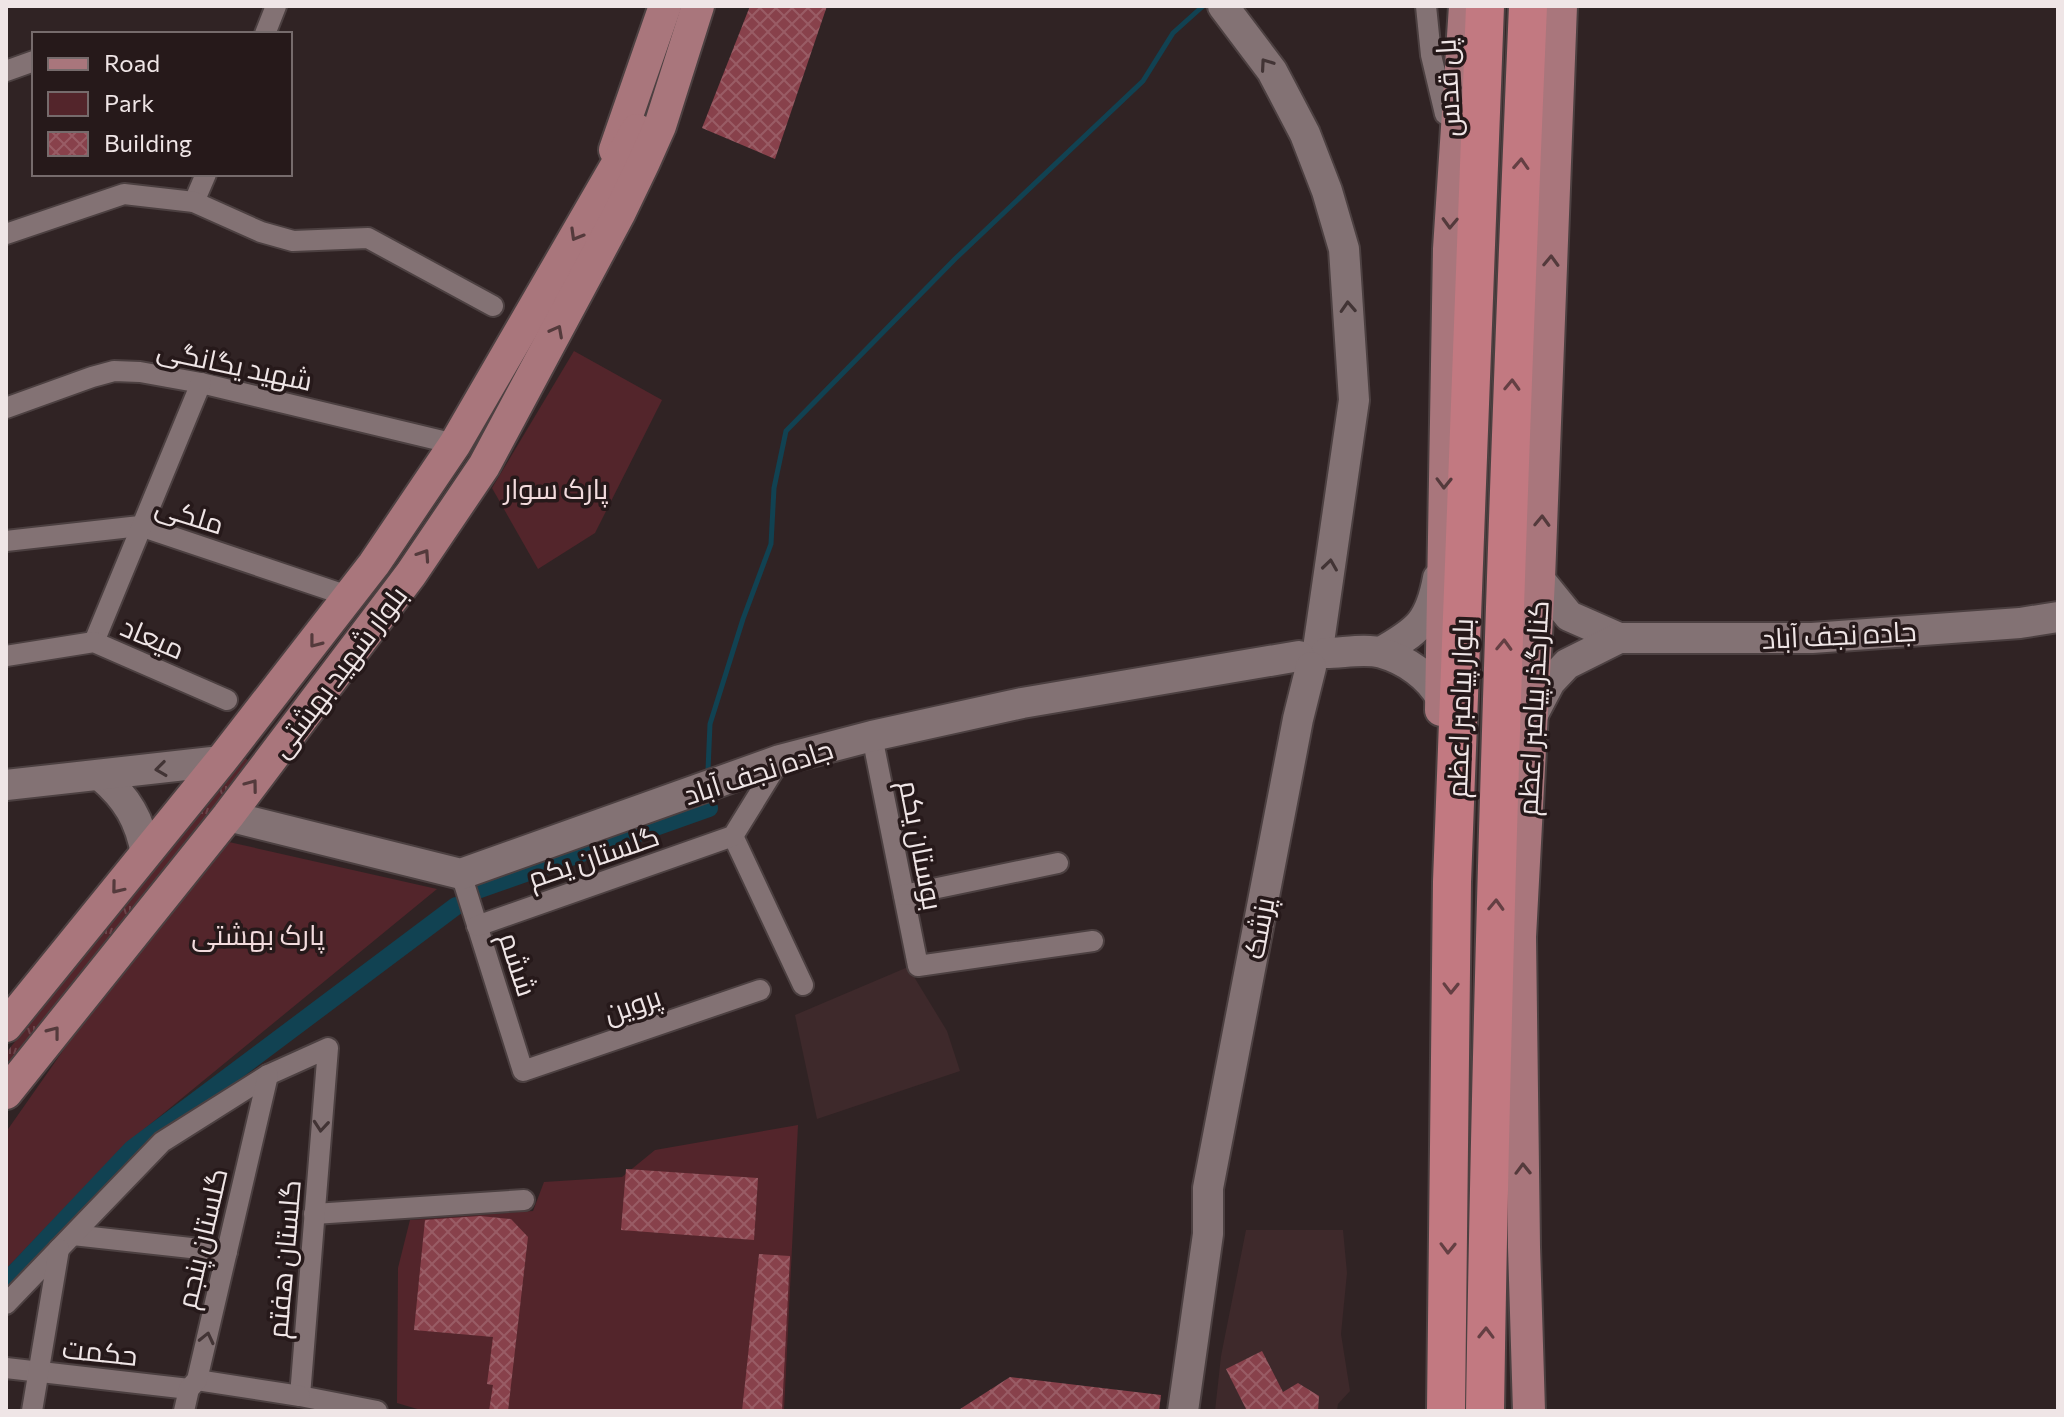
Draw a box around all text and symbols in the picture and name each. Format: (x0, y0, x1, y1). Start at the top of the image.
legend (32, 32, 292, 176)
street label: پل قدس (1427, 37, 1470, 138)
text: Road (104, 48, 160, 77)
one-way arrow (1261, 58, 1276, 72)
text: Park (104, 88, 154, 117)
text: Building (104, 128, 192, 157)
one-way arrow (1512, 157, 1529, 170)
one-way arrow (1442, 217, 1459, 230)
one-way arrow (570, 226, 586, 241)
one-way arrow (1542, 254, 1559, 267)
one-way arrow (1340, 300, 1357, 313)
one-way arrow (547, 325, 562, 340)
street label: شهید یگانگی (154, 331, 316, 398)
one-way arrow (1504, 378, 1521, 391)
park label: پارک سوار (502, 471, 609, 508)
one-way arrow (1435, 477, 1452, 490)
street label: ملکی (151, 488, 228, 541)
one-way arrow (1533, 514, 1550, 527)
one-way arrow (415, 549, 430, 563)
one-way arrow (1321, 558, 1338, 572)
street label: بلوار شهید بهشتی (263, 579, 414, 764)
street label: کنارگذر پیامبر اعظم (1509, 600, 1559, 817)
street label: میعاد (116, 608, 190, 666)
street label: جاده نجف آباد (1761, 613, 1917, 655)
street label: بلوار پیامبر اعظم (1439, 617, 1483, 799)
one-way arrow (311, 633, 325, 648)
one-way arrow (1496, 638, 1513, 651)
street label: جاده نجف آباد (679, 731, 837, 811)
one-way arrow (154, 760, 167, 777)
street label: بوستان یکم (889, 777, 951, 914)
one-way arrow (242, 779, 256, 794)
street label: گلستان یکم (523, 818, 664, 898)
one-way arrow (113, 879, 127, 894)
street label: پزشک (1235, 894, 1284, 962)
one-way arrow (1487, 898, 1504, 911)
park label: پارک بهشتی (191, 917, 325, 954)
street label: ششم (489, 928, 545, 1002)
street label: پروین (599, 978, 667, 1032)
one-way arrow (1442, 982, 1460, 995)
one-way arrow (45, 1026, 59, 1041)
one-way arrow (313, 1120, 330, 1133)
one-way arrow (1514, 1162, 1532, 1175)
street label: گلستان پنجم (168, 1164, 238, 1312)
street label: گلستان هفتم (259, 1178, 311, 1340)
one-way arrow (1439, 1242, 1457, 1255)
one-way arrow (1477, 1326, 1495, 1339)
street label: حکمت (61, 1330, 139, 1372)
one-way arrow (198, 1332, 215, 1345)

